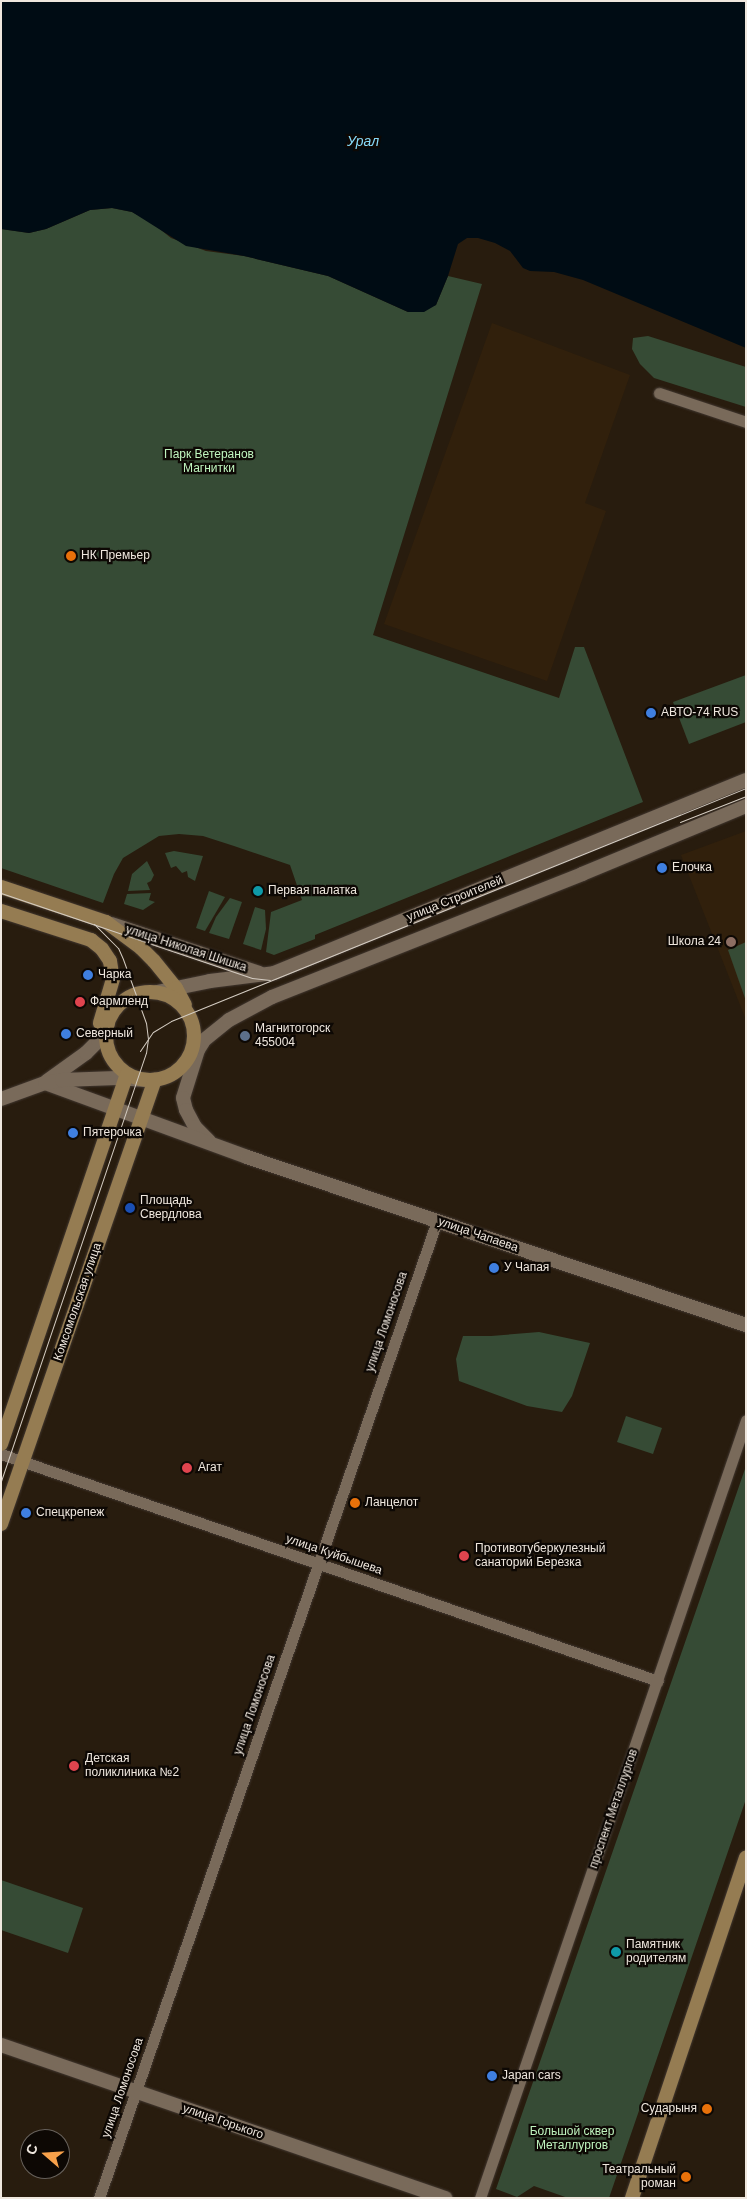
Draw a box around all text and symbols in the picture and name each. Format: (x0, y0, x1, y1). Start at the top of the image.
water label: Урал (347, 133, 379, 149)
park label: Парк Ветеранов Магнитки (164, 448, 254, 476)
place label: НК Премьер (81, 549, 150, 563)
marker: НК Премьер (65, 550, 77, 562)
place label: АВТО-74 RUS (661, 706, 738, 720)
marker: АВТО-74 RUS (645, 707, 657, 719)
place label: Елочка (672, 861, 712, 875)
marker: Елочка (656, 862, 668, 874)
street label: улица Строителей (405, 873, 505, 925)
place label: Первая палатка (268, 884, 357, 898)
marker: Первая палатка (252, 885, 264, 897)
street label: улица Николая Шишка (124, 923, 248, 975)
place label: Школа 24 (668, 935, 721, 949)
marker: Школа 24 (725, 936, 737, 948)
place label: Чарка (98, 968, 132, 982)
marker: Чарка (82, 969, 94, 981)
place label: Фармленд (90, 995, 148, 1009)
marker: Фармленд (74, 996, 86, 1008)
place label: Магнитогорск 455004 (255, 1022, 330, 1050)
place label: Северный (76, 1027, 133, 1041)
marker: Северный (60, 1028, 72, 1040)
marker: Магнитогорск 455004 (239, 1030, 251, 1042)
place label: Пятерочка (83, 1126, 142, 1140)
marker: Пятерочка (67, 1127, 79, 1139)
place label: Площадь Свердлова (140, 1194, 202, 1222)
marker: Площадь Свердлова (124, 1202, 136, 1214)
street label: улица Чапаева (436, 1215, 520, 1255)
street label: Комсомольская улица (51, 1241, 105, 1363)
place label: У Чапая (504, 1261, 549, 1275)
marker: У Чапая (488, 1262, 500, 1274)
street label: улица Ломоносова (363, 1270, 411, 1374)
marker: Агат (180, 1461, 194, 1475)
place label: Агат (198, 1461, 222, 1475)
place label: Ланцелот (365, 1496, 418, 1510)
marker: Ланцелот (349, 1497, 361, 1509)
place label: Спецкрепеж (36, 1506, 104, 1520)
marker: Спецкрепеж (20, 1507, 32, 1519)
street label: улица Куйбышева (284, 1532, 384, 1578)
place label: Противотуберкулезный санаторий Березка (475, 1542, 605, 1570)
marker: Противотуберкулезный санаторий Березка (457, 1549, 471, 1563)
street label: улица Ломоносова (231, 1653, 279, 1757)
street label: проспект Металлургов (587, 1747, 641, 1871)
place label: Детская поликлиника №2 (85, 1752, 179, 1780)
marker: Детская поликлиника №2 (67, 1759, 81, 1773)
place label: Памятник родителям (626, 1938, 686, 1966)
marker: Памятник родителям (610, 1946, 622, 1958)
street label: улица Ломоносова (99, 2036, 147, 2140)
place label: Japan cars (502, 2069, 561, 2083)
marker: Japan cars (486, 2070, 498, 2082)
street label: улица Горького (181, 2101, 265, 2143)
place label: Сударыня (641, 2102, 697, 2116)
marker: Сударыня (701, 2103, 713, 2115)
park label: Большой сквер Металлургов (530, 2125, 614, 2153)
north arrow (20, 2129, 70, 2179)
text: С (23, 2142, 41, 2157)
place label: Театральный роман (602, 2163, 676, 2191)
marker: Театральный роман (680, 2171, 692, 2183)

